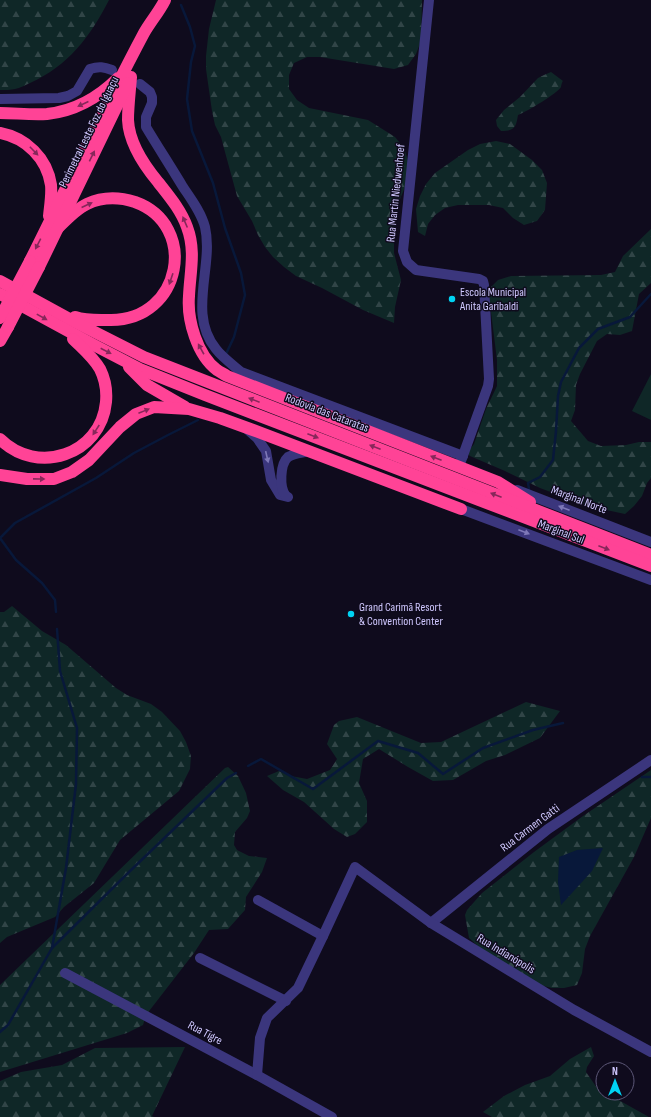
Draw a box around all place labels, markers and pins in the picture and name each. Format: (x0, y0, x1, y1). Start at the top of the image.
place label: Escola Municipal Anita Garibaldi (459, 285, 526, 314)
marker: Escola Municipal Anita Garibaldi (447, 294, 457, 304)
place label: Grand Carimã Resort & Convention Center (359, 600, 443, 629)
marker: Grand Carimã Resort & Convention Center (346, 609, 356, 619)

